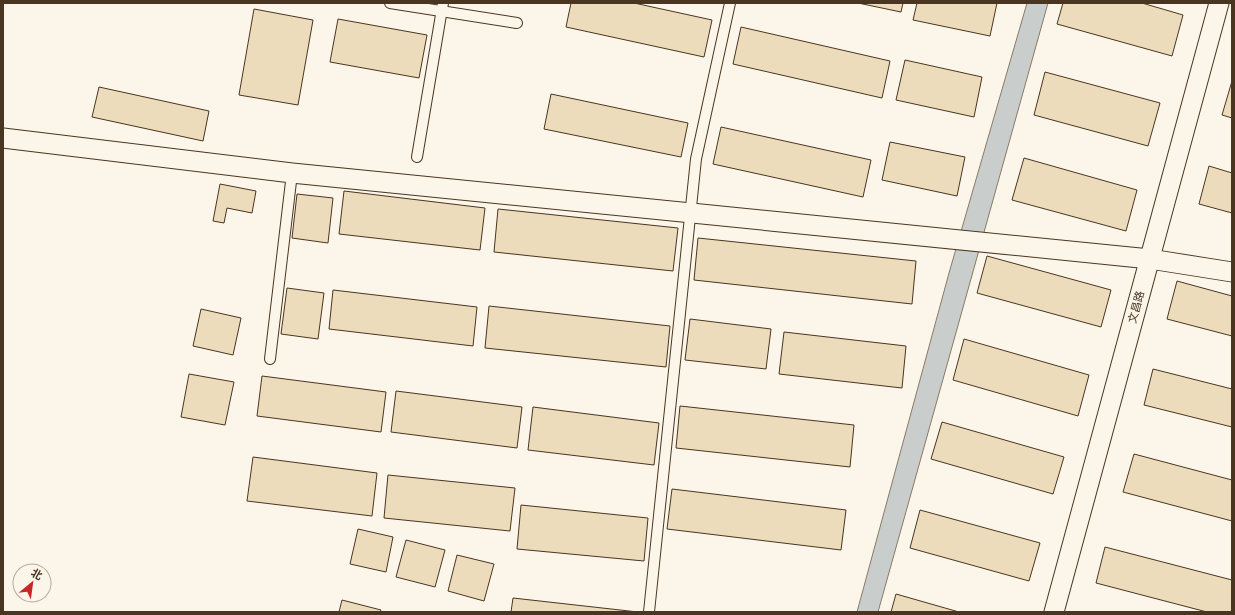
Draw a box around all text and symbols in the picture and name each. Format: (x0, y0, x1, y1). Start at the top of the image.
street label: 文昌路 (1125, 289, 1147, 325)
north arrow (12, 563, 52, 603)
text: 北 (29, 565, 45, 583)

